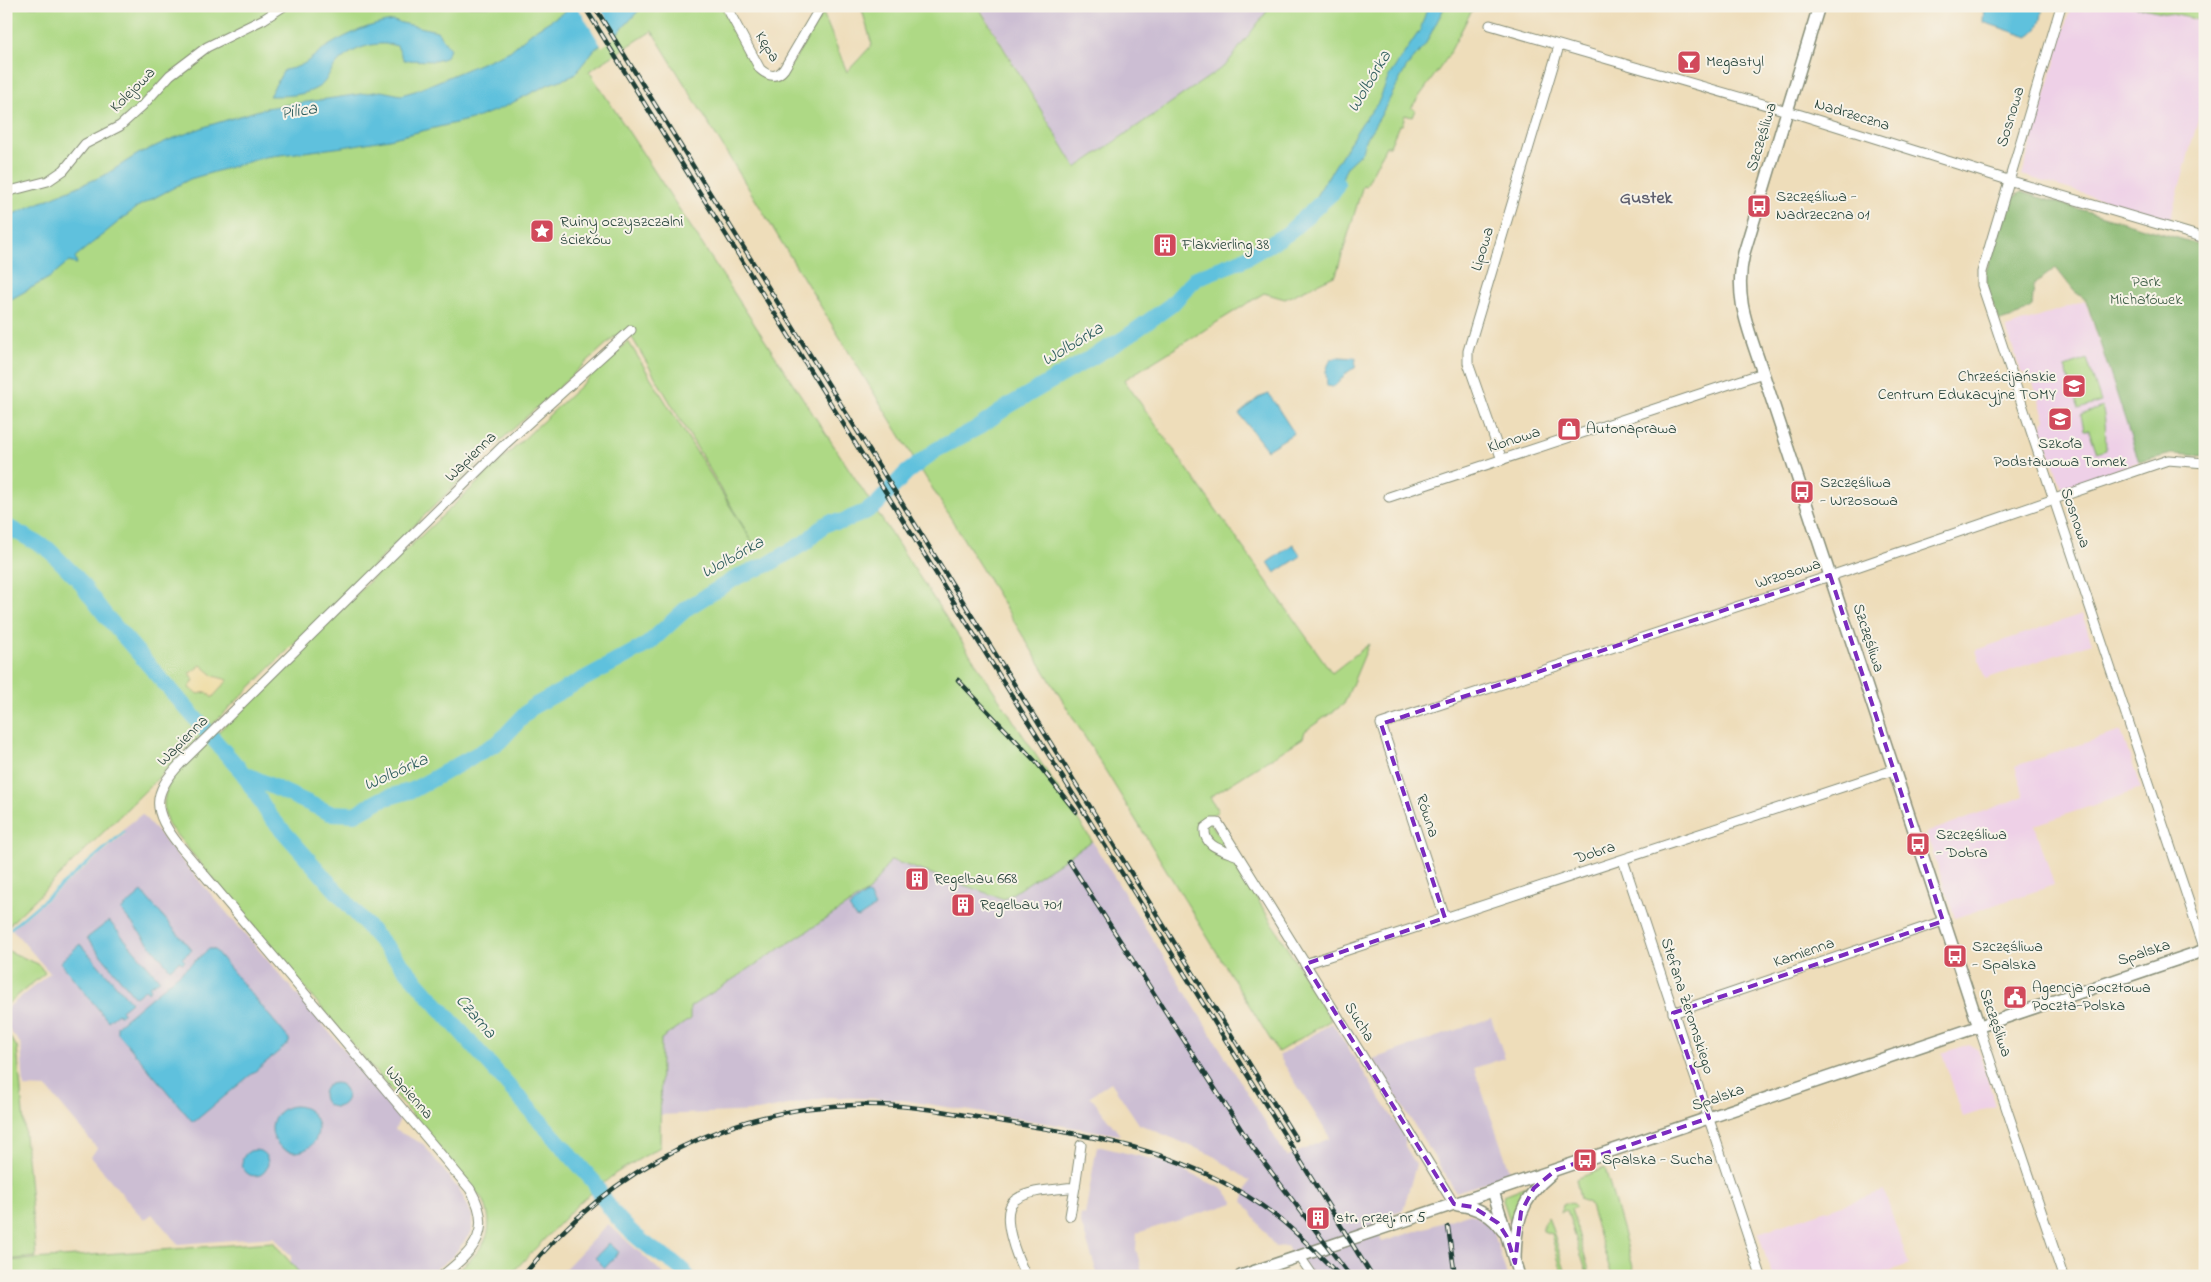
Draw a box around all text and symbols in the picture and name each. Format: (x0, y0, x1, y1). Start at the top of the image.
street label: Kępa (748, 27, 786, 67)
water label: Wolbórka (1341, 46, 1399, 118)
bar icon: Megastyl (1676, 49, 1702, 75)
place label: Megastyl (1706, 50, 1764, 74)
street label: Kolejowa (105, 62, 161, 118)
street label: Sosnowa (1990, 84, 2032, 150)
street label: Nadrzeczna (1811, 92, 1893, 138)
water label: Pilica (279, 96, 319, 128)
street label: Szczęśliwa (1740, 100, 1784, 174)
place label: Szczęśliwa - Nadrzeczna 01 (1776, 185, 1870, 227)
district label: Gustek (1620, 186, 1673, 212)
bus stop icon: Szczęśliwa - Nadrzeczna 01 (1746, 193, 1772, 219)
place label: Ruiny oczyszczalni ścieków (560, 210, 684, 252)
place icon: Ruiny oczyszczalni ścieków (529, 218, 555, 244)
street label: Lipowa (1465, 224, 1501, 274)
building icon: Flakvierling 38 (1152, 232, 1178, 258)
place label: Flakvierling 38 (1181, 233, 1269, 257)
park label: Park Michałówek (2110, 270, 2183, 312)
water label: Wolbórka (1037, 316, 1109, 374)
place label: Chrześcijańskie Centrum Edukacyjne TOMY (1878, 365, 2057, 407)
school or university icon: Chrześcijańskie Centrum Edukacyjne TOMY (2061, 373, 2087, 399)
school or university icon: Szkoła Podstawowa Tomek (2047, 406, 2073, 432)
shop icon: Autonaprawa (1556, 416, 1582, 442)
place label: Autonaprawa (1586, 417, 1677, 441)
street label: Klonowa (1485, 420, 1543, 460)
street label: Wapienna (440, 426, 502, 488)
place label: Szkoła Podstawowa Tomek (1993, 432, 2127, 474)
place label: Szczęśliwa - Wrzosowa (1820, 471, 1898, 513)
bus stop icon: Szczęśliwa - Wrzosowa (1789, 479, 1815, 505)
street label: Sosnowa (2054, 485, 2096, 551)
water label: Wolbórka (697, 530, 769, 586)
street label: Wrzosowa (1752, 552, 1824, 596)
street label: Szczęśliwa (1846, 601, 1890, 675)
street label: Wapienna (152, 710, 214, 772)
water label: Wolbórka (360, 747, 433, 799)
street label: Równa (1409, 791, 1445, 841)
place label: Szczęśliwa - Dobra (1936, 823, 2007, 865)
bus stop icon: Szczęśliwa - Dobra (1905, 831, 1931, 857)
street label: Dobra (1571, 835, 1619, 871)
building icon: Regelbau 668 (904, 866, 930, 892)
place label: Regelbau 668 (934, 867, 1017, 891)
building icon: Regelbau 701 (950, 892, 976, 918)
place label: Regelbau 701 (980, 893, 1062, 917)
street label: Kamienna (1770, 931, 1838, 975)
street label: Spalska (2115, 933, 2173, 973)
street label: Stefana Żeromskiego (1654, 935, 1720, 1077)
place label: Szczęśliwa - Spalska (1972, 935, 2043, 977)
bus stop icon: Szczęśliwa - Spalska (1942, 943, 1968, 969)
place label: Agencja pocztowa Poczta-Polska (2032, 976, 2151, 1018)
public building icon: Agencja pocztowa Poczta-Polska (2002, 984, 2028, 1010)
street label: Szczęśliwa (1972, 986, 2018, 1060)
water label: Czarna (448, 989, 502, 1045)
street label: Sucha (1338, 998, 1380, 1046)
street label: Wapienna (379, 1061, 439, 1125)
street label: Spalska (1689, 1078, 1747, 1118)
bus stop icon: Spalska - Sucha (1572, 1147, 1598, 1173)
place label: Spalska - Sucha (1602, 1148, 1713, 1172)
building icon: str. przej. nr 5 (1305, 1205, 1331, 1231)
place label: str. przej. nr 5 (1336, 1206, 1426, 1230)

